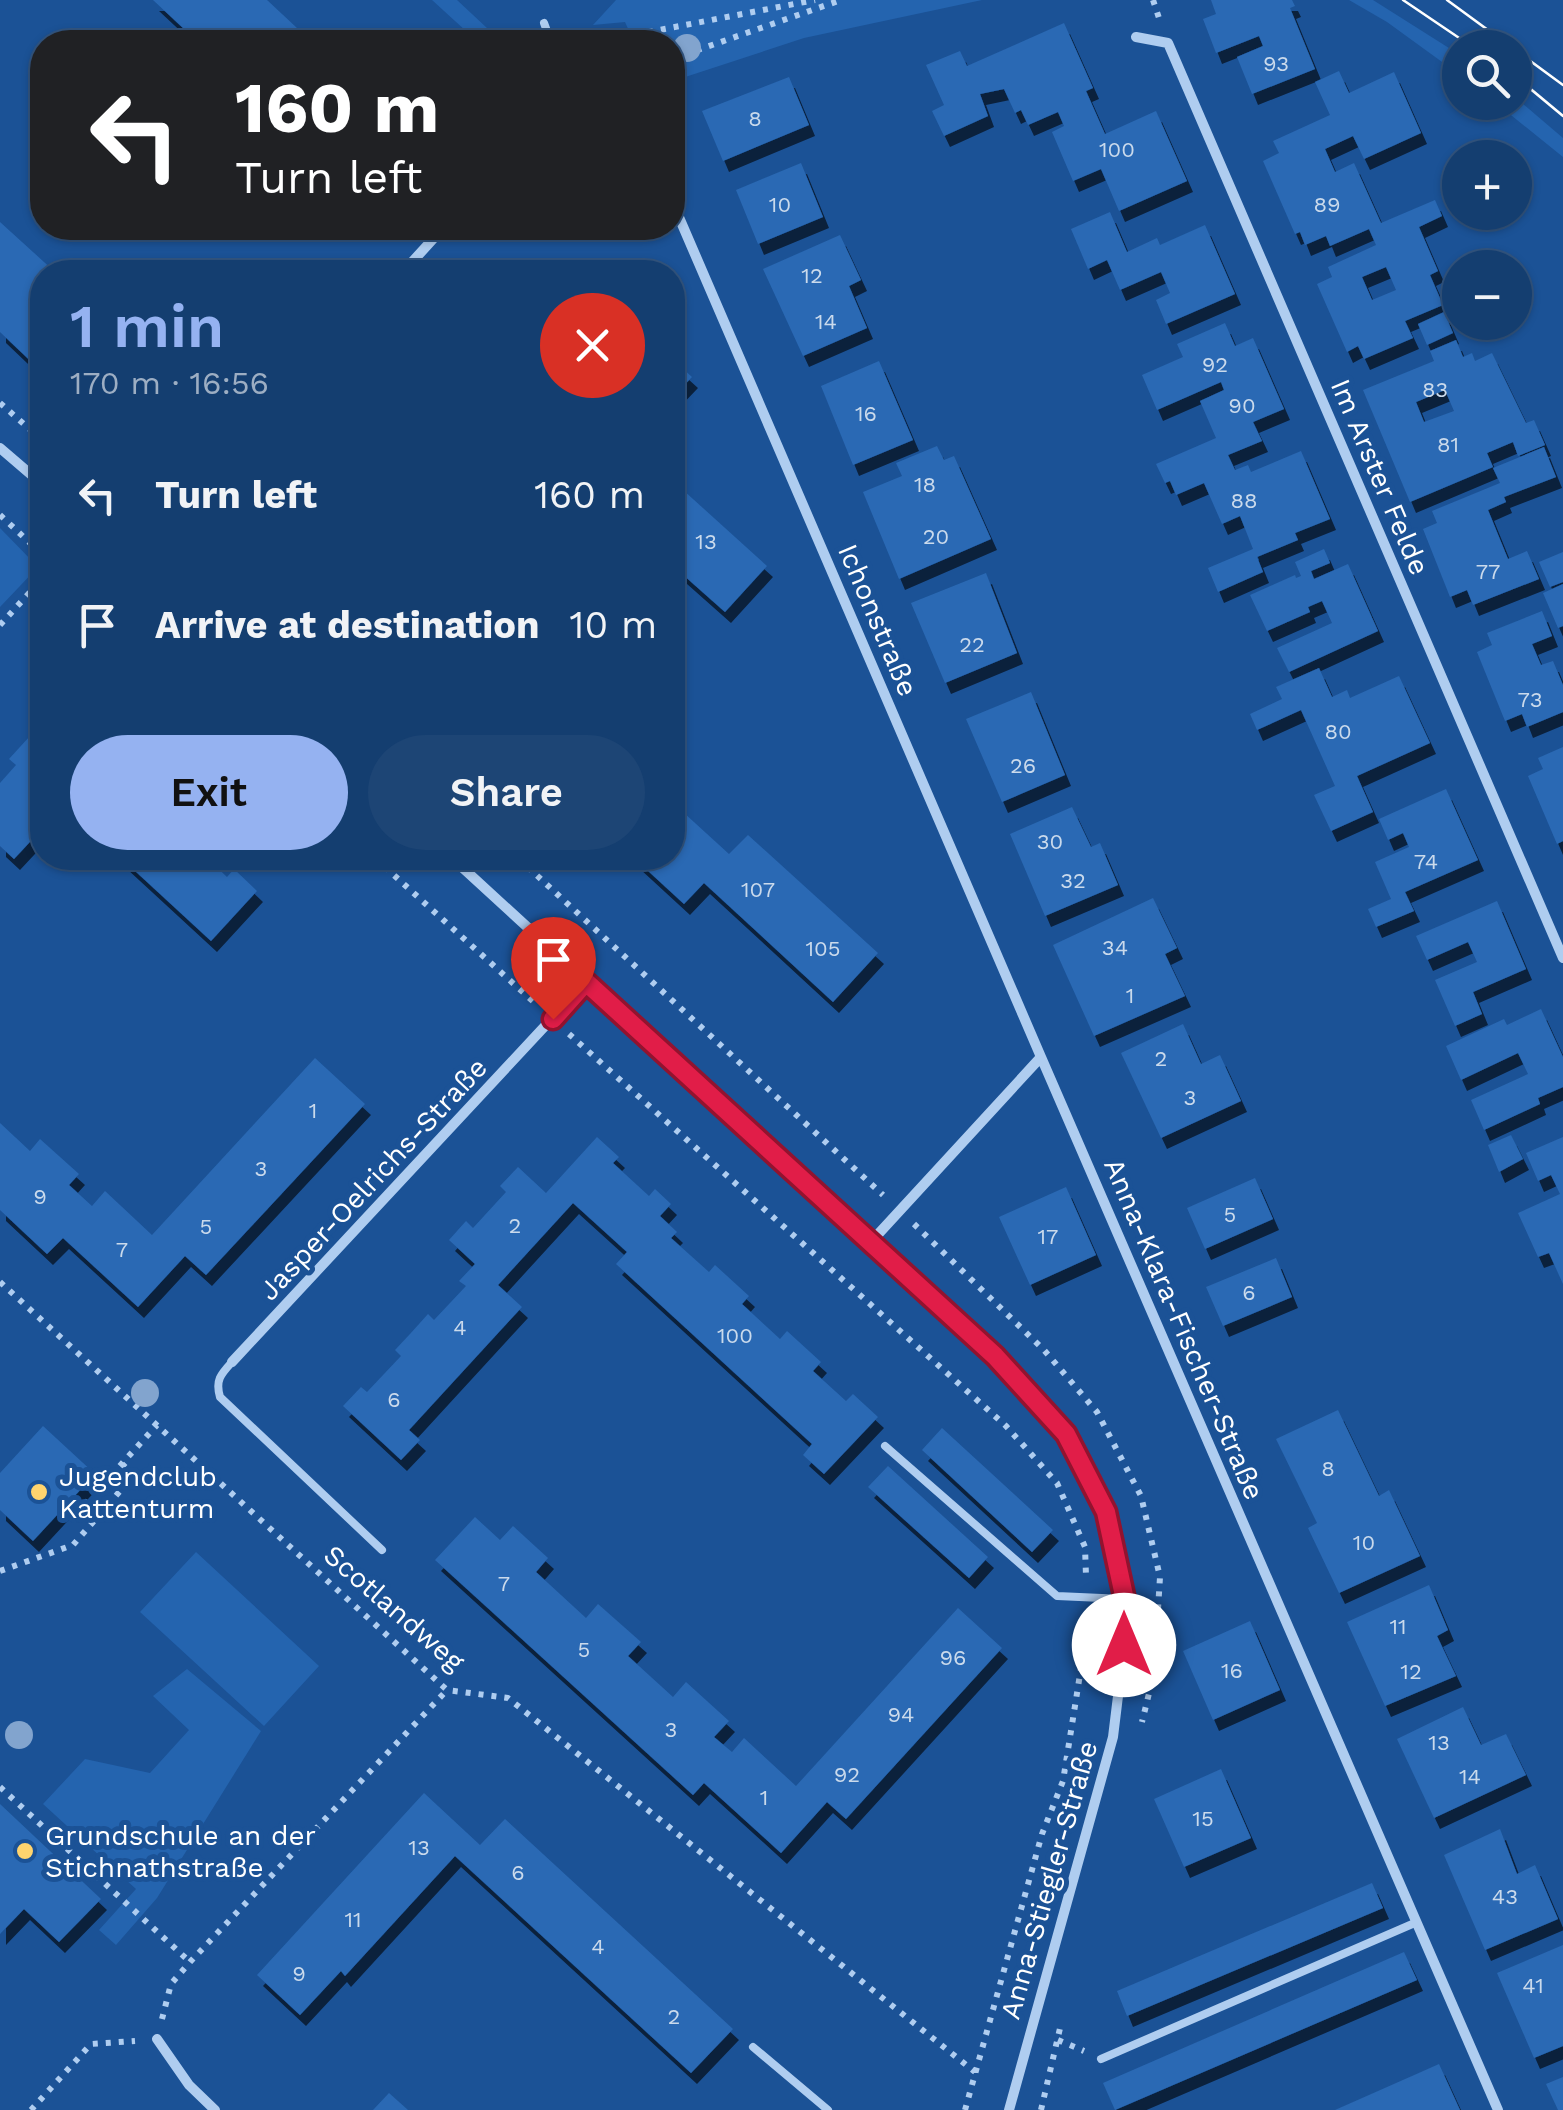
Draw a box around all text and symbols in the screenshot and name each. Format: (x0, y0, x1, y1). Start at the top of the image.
map controls (1442, 30, 1532, 340)
button: search (1442, 30, 1532, 120)
house number: 93 (1263, 51, 1289, 76)
text: 160 m (235, 67, 439, 149)
icon: left (70, 70, 200, 200)
house number: 8 (748, 106, 762, 131)
house number: 100 (1099, 137, 1135, 162)
button: + (1442, 140, 1532, 230)
text: Turn left (235, 151, 422, 204)
house number: 10 (769, 192, 791, 217)
house number: 89 (1313, 192, 1341, 217)
button: − (1442, 250, 1532, 340)
house number: 12 (801, 263, 823, 288)
text: 1 min (70, 291, 224, 362)
button: close (540, 293, 645, 398)
house number: 14 (815, 309, 837, 334)
house number: 92 (1202, 352, 1228, 377)
text: 170 m · 16:56 (70, 364, 269, 402)
street label: Im Arster Felde (1324, 374, 1436, 580)
house number: 83 (1422, 377, 1448, 402)
house number: 90 (1228, 393, 1256, 418)
house number: 16 (855, 401, 877, 426)
house number: 81 (1437, 432, 1459, 457)
icon: left (70, 468, 125, 523)
house number: 18 (914, 472, 936, 497)
text: Turn left (155, 473, 317, 517)
text: 160 m (534, 473, 645, 517)
house number: 88 (1230, 488, 1258, 513)
house number: 20 (923, 524, 949, 549)
house number: 13 (695, 529, 717, 554)
street label: Ichonstraße (831, 539, 925, 701)
house number: 77 (1476, 559, 1500, 584)
icon: arrive (70, 598, 125, 653)
text: Arrive at destination (155, 603, 540, 647)
text: 10 m (570, 603, 657, 647)
house number: 22 (959, 632, 985, 657)
house number: 73 (1517, 687, 1543, 712)
house number: 80 (1324, 719, 1352, 744)
button: Exit (70, 735, 348, 850)
button: Share (368, 735, 645, 850)
house number: 26 (1010, 753, 1036, 778)
house number: 30 (1037, 829, 1063, 854)
house number: 74 (1414, 849, 1438, 874)
house number: 32 (1060, 868, 1086, 893)
house number: 107 (741, 877, 775, 902)
pin (511, 917, 596, 1020)
icon: arrive (526, 932, 581, 987)
house number: 34 (1102, 935, 1128, 960)
house number: 105 (805, 936, 841, 961)
house number: 1 (1126, 983, 1134, 1008)
house number: 2 (1155, 1046, 1167, 1071)
street label: Jasper-Oelrichs-Straße (252, 1051, 494, 1307)
house number: 3 (1184, 1085, 1196, 1110)
house number: 1 (309, 1098, 317, 1123)
street label: Anna-Klara-Fischer-Straße (1097, 1153, 1271, 1505)
house number: 3 (255, 1156, 267, 1181)
house number: 9 (33, 1184, 47, 1209)
house number: 5 (1224, 1202, 1236, 1227)
house number: 2 (509, 1213, 521, 1238)
house number: 5 (200, 1214, 212, 1239)
house number: 17 (1038, 1224, 1058, 1249)
house number: 7 (116, 1237, 128, 1262)
house number: 6 (1242, 1280, 1256, 1305)
house number: 4 (453, 1315, 467, 1340)
house number: 100 (717, 1323, 753, 1348)
house number: 6 (387, 1387, 401, 1412)
house number: 8 (1321, 1456, 1335, 1481)
place label: Jugendclub Kattenturm (59, 1460, 217, 1525)
marker: Jugendclub Kattenturm (28, 1481, 50, 1503)
house number: 10 (1353, 1530, 1375, 1555)
street label: Scotlandweg (317, 1538, 471, 1678)
house number: 7 (498, 1571, 510, 1596)
position arrow (1072, 1593, 1176, 1697)
house number: 11 (1389, 1614, 1407, 1639)
house number: 5 (578, 1637, 590, 1662)
house number: 96 (940, 1645, 966, 1670)
house number: 16 (1221, 1658, 1243, 1683)
house number: 12 (1400, 1659, 1422, 1684)
house number: 94 (887, 1702, 915, 1727)
house number: 3 (665, 1717, 677, 1742)
house number: 13 (1428, 1730, 1450, 1755)
street label: Anna-Stiegler-Straße (993, 1737, 1105, 2023)
house number: 92 (834, 1762, 860, 1787)
house number: 14 (1459, 1764, 1481, 1789)
house number: 1 (760, 1785, 768, 1810)
house number: 15 (1192, 1806, 1214, 1831)
place label: Grundschule an der Stichnathstraße (45, 1819, 316, 1884)
house number: 13 (408, 1835, 430, 1860)
marker: Grundschule an der Stichnathstraße (14, 1840, 36, 1862)
house number: 6 (511, 1860, 525, 1885)
house number: 43 (1492, 1884, 1518, 1909)
house number: 11 (344, 1907, 362, 1932)
house number: 4 (591, 1934, 605, 1959)
house number: 9 (292, 1961, 306, 1986)
house number: 41 (1522, 1973, 1544, 1998)
house number: 2 (668, 2004, 680, 2029)

